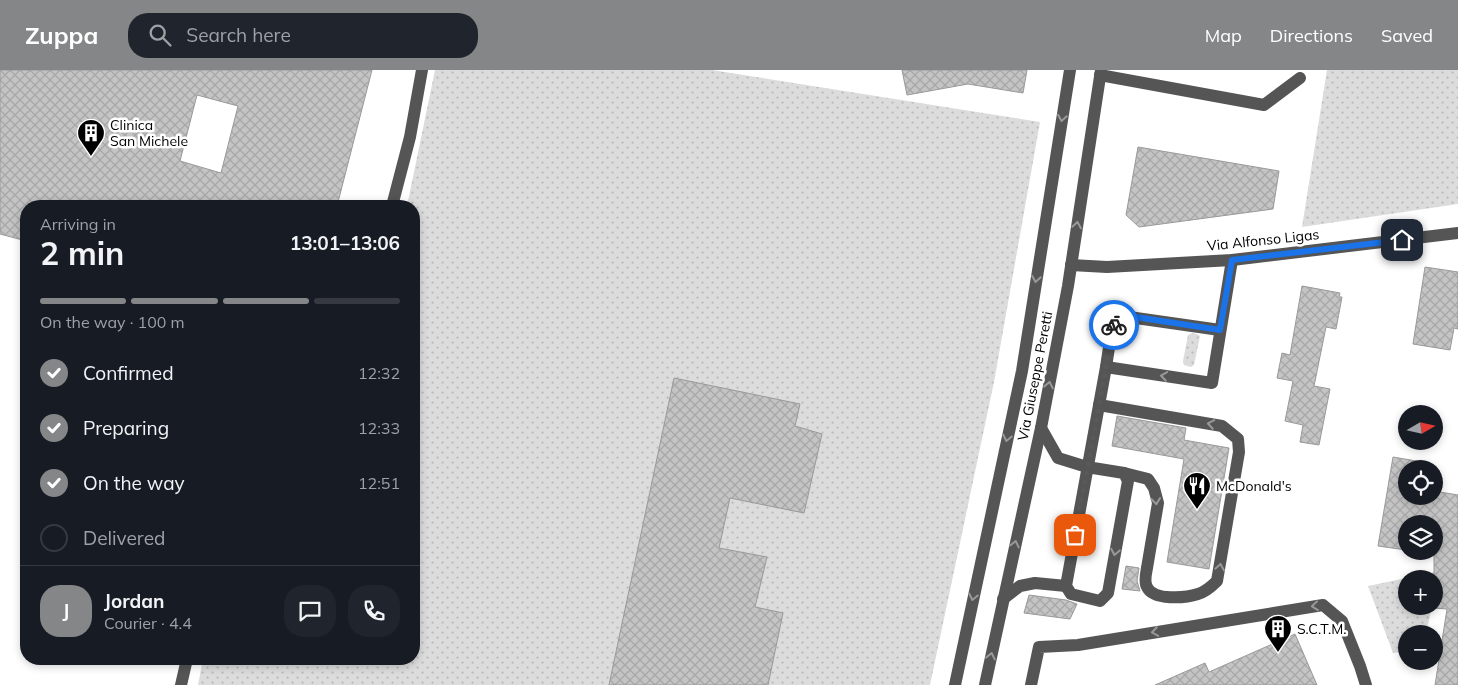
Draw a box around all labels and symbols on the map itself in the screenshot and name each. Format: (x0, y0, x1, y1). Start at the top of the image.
one-way arrow (1057, 114, 1067, 122)
place label: Clinica San Michele (110, 116, 188, 150)
building icon: Clinica San Michele (76, 118, 106, 157)
pin (1381, 219, 1423, 261)
one-way arrow (1071, 221, 1081, 230)
street label: Via Alfonso Ligas (1206, 225, 1320, 255)
one-way arrow (1032, 274, 1042, 283)
courier (1089, 300, 1139, 350)
street label: Via Giuseppe Peretti (1014, 310, 1056, 442)
one-way arrow (1160, 371, 1169, 381)
one-way arrow (1044, 381, 1054, 390)
north arrow (1398, 405, 1442, 450)
one-way arrow (1206, 420, 1215, 430)
one-way arrow (1003, 434, 1013, 443)
restaurant icon: McDonald's (1182, 471, 1212, 510)
place label: McDonald's (1216, 477, 1292, 495)
one-way arrow (1150, 497, 1161, 505)
pin (1054, 514, 1096, 556)
one-way arrow (1010, 540, 1020, 549)
one-way arrow (1111, 548, 1121, 557)
one-way arrow (1214, 563, 1224, 572)
one-way arrow (968, 593, 979, 602)
one-way arrow (1311, 600, 1319, 611)
building icon: S.C.T.M. (1263, 614, 1293, 653)
place label: S.C.T.M. (1297, 620, 1346, 638)
one-way arrow (1150, 626, 1158, 637)
one-way arrow (986, 651, 996, 660)

